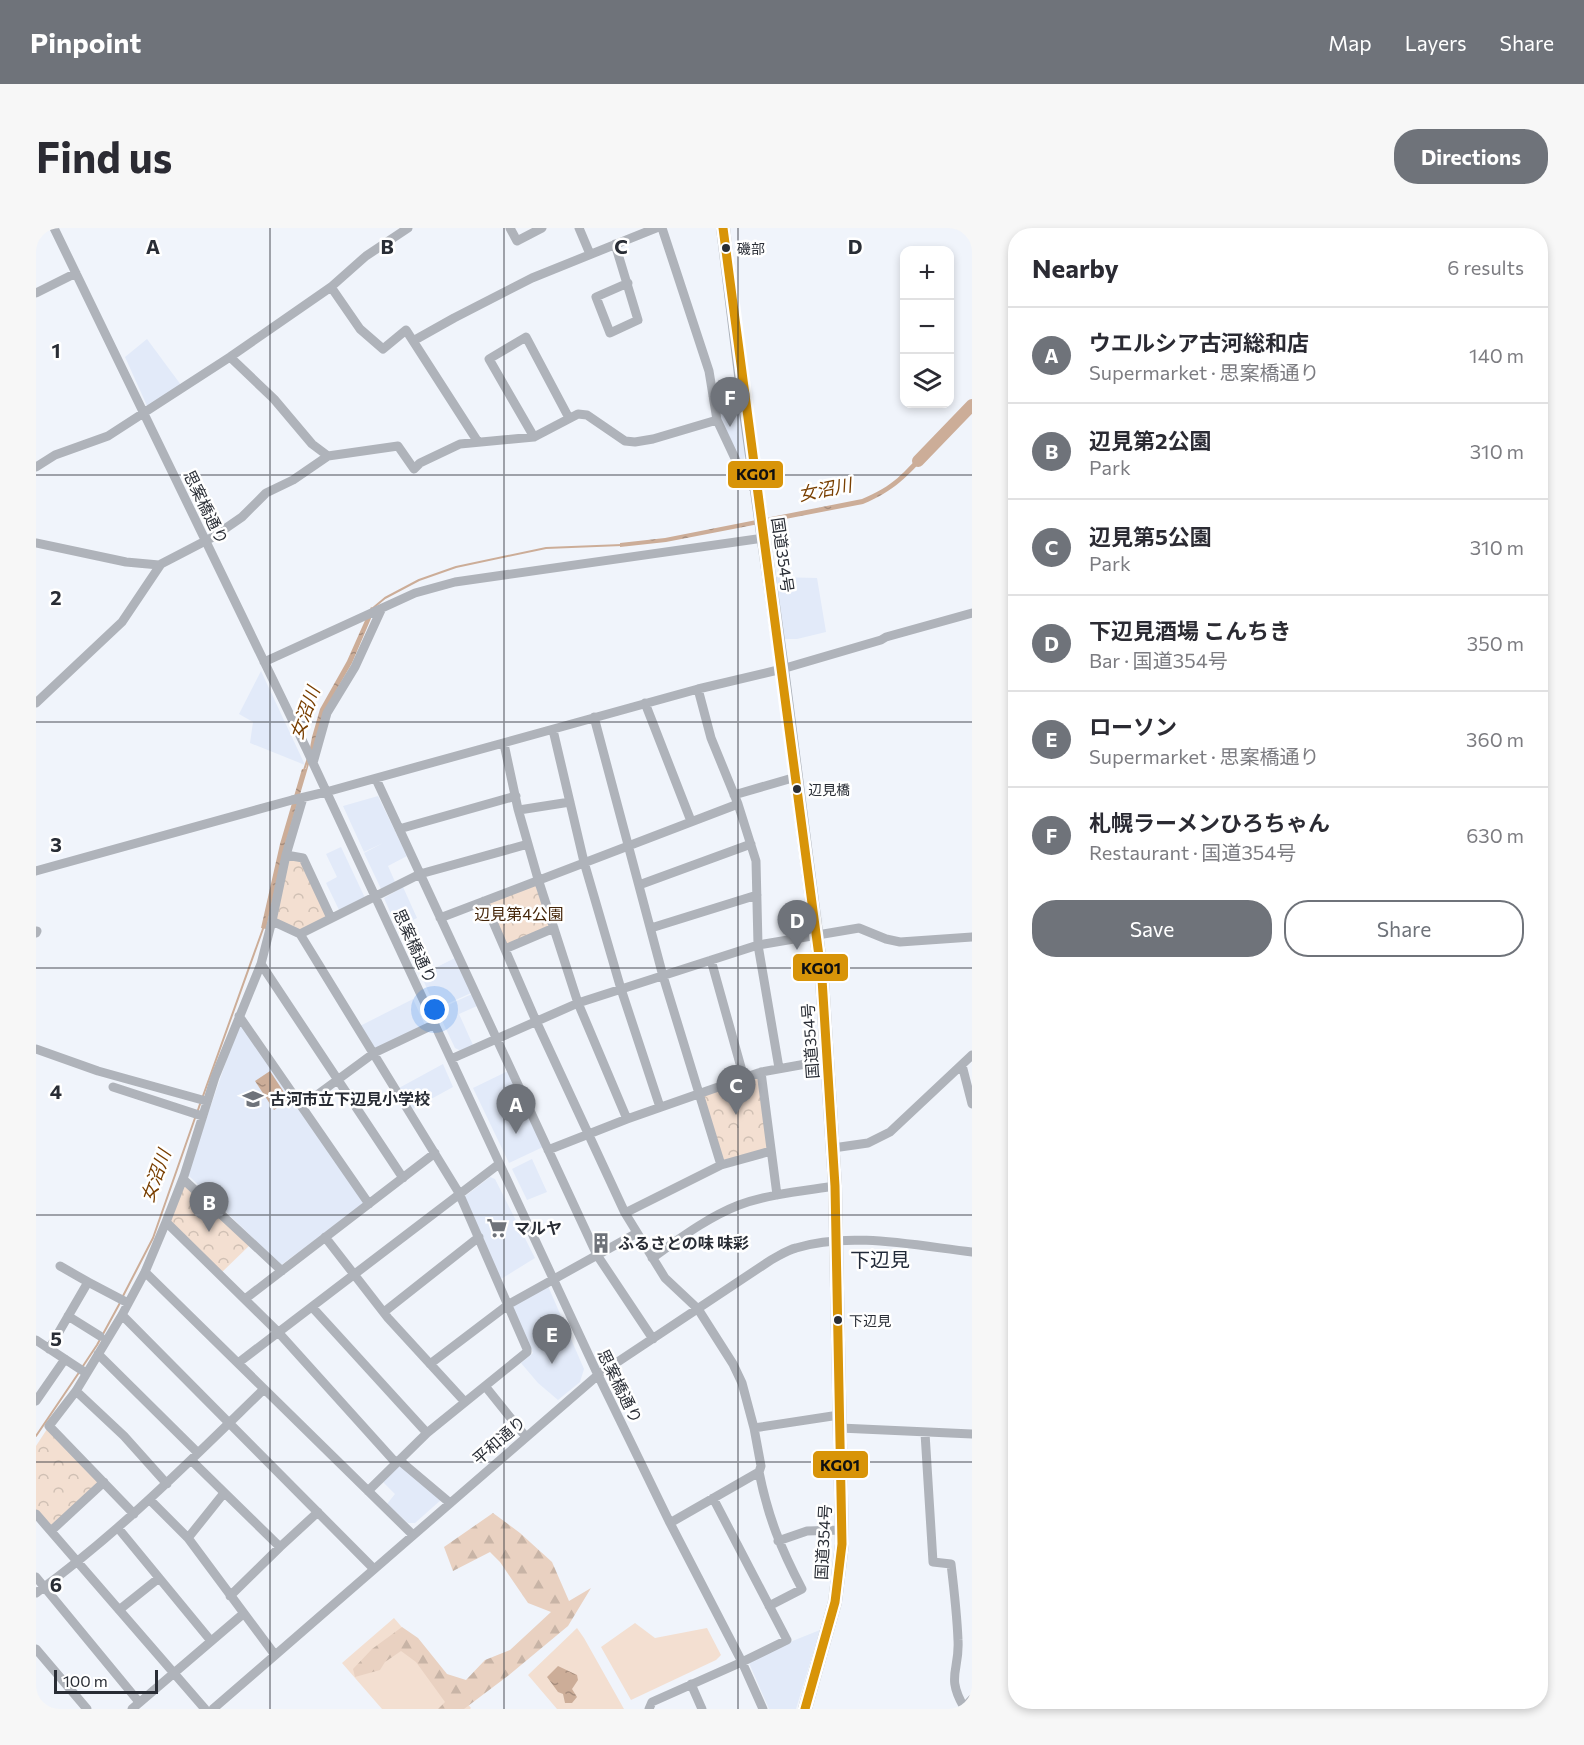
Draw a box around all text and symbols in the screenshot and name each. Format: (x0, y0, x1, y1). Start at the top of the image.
text: Pinpoint (30, 25, 141, 59)
text: Map (1328, 30, 1372, 55)
text: Layers (1405, 30, 1467, 55)
text: Share (1500, 30, 1554, 55)
button: Directions (1394, 129, 1548, 184)
text: Find us (36, 130, 172, 182)
text: A (146, 234, 160, 258)
text: B (380, 234, 394, 258)
text: C (614, 234, 628, 258)
text: D (848, 234, 862, 258)
place label: 磯部 (737, 240, 765, 257)
marker: 磯部 (720, 242, 732, 254)
map controls (900, 246, 954, 408)
button: + (900, 246, 954, 300)
text: Nearby (1032, 252, 1119, 283)
text: 6 results (1447, 255, 1524, 279)
button: − (900, 300, 954, 354)
text: ウエルシア古河総和店 (1089, 329, 1309, 356)
text: 1 (51, 338, 61, 362)
text: A (1044, 343, 1059, 367)
text: 140 m (1469, 343, 1524, 367)
button: layers (900, 354, 954, 408)
text: Supermarket · 思案橋通り (1089, 360, 1320, 384)
pin: F (710, 378, 750, 427)
text: 辺見第2公園 (1089, 427, 1212, 454)
text: B (1045, 439, 1058, 463)
text: 310 m (1470, 439, 1524, 463)
text: Park (1089, 455, 1131, 479)
line badge: KG01 (727, 460, 784, 489)
text: KG01 (736, 464, 776, 483)
street label: 思案橋通り (180, 467, 233, 547)
water label: 女沼川 (796, 473, 855, 505)
street label: 国道354号 (769, 516, 798, 594)
text: 辺見第5公園 (1089, 523, 1212, 550)
text: C (1045, 535, 1058, 559)
text: 310 m (1470, 535, 1524, 559)
text: Park (1089, 551, 1131, 575)
text: 2 (50, 585, 62, 609)
text: 下辺見酒場 こんちき (1089, 617, 1291, 644)
text: D (1044, 631, 1059, 655)
text: 350 m (1467, 631, 1524, 655)
text: Bar · 国道354号 (1089, 648, 1228, 672)
water label: 女沼川 (284, 682, 324, 742)
text: ローソン (1089, 713, 1177, 740)
text: E (1046, 727, 1057, 751)
text: 360 m (1466, 727, 1524, 751)
text: Supermarket · 思案橋通り (1089, 744, 1320, 768)
place label: 辺見橋 (808, 781, 850, 798)
marker: 辺見橋 (791, 783, 803, 795)
text: 札幌ラーメンひろちゃん (1089, 809, 1330, 836)
text: F (1046, 823, 1057, 847)
text: 630 m (1466, 823, 1524, 847)
text: 3 (50, 832, 62, 856)
text: Restaurant · 国道354号 (1089, 840, 1296, 864)
pin: D (778, 900, 816, 950)
button: Save (1032, 900, 1272, 957)
button: Share (1284, 900, 1524, 957)
park label: 辺見第4公園 (474, 904, 564, 923)
street label: 思案橋通り (390, 906, 441, 986)
line badge: KG01 (792, 953, 849, 982)
text: KG01 (801, 958, 841, 977)
your location (420, 995, 449, 1024)
street label: 国道354号 (797, 1003, 822, 1080)
pin: C (716, 1066, 756, 1115)
text: 4 (50, 1079, 62, 1103)
pin: A (496, 1084, 536, 1134)
school or university icon: 古河市立下辺見小学校 (241, 1087, 265, 1111)
place label: 古河市立下辺見小学校 (270, 1089, 430, 1108)
water label: 女沼川 (135, 1145, 175, 1205)
pin: B (190, 1182, 228, 1232)
supermarket icon: マルヤ (485, 1216, 509, 1240)
place label: マルヤ (514, 1218, 562, 1237)
building icon: ふるさとの味 味彩 (589, 1231, 613, 1255)
place label: ふるさとの味 味彩 (618, 1233, 749, 1252)
district label: 下辺見 (850, 1247, 910, 1271)
place label: 下辺見 (849, 1312, 891, 1329)
pin: E (532, 1314, 572, 1364)
marker: 下辺見 (832, 1314, 844, 1326)
text: 5 (50, 1326, 62, 1350)
street label: 思案橋通り (594, 1346, 647, 1426)
street label: 平和通り (468, 1411, 529, 1468)
line badge: KG01 (812, 1450, 869, 1479)
text: KG01 (820, 1455, 860, 1474)
street label: 国道354号 (811, 1504, 834, 1580)
text: 6 (50, 1572, 62, 1596)
scale bar (54, 1667, 158, 1694)
text: 100 m (63, 1671, 108, 1690)

